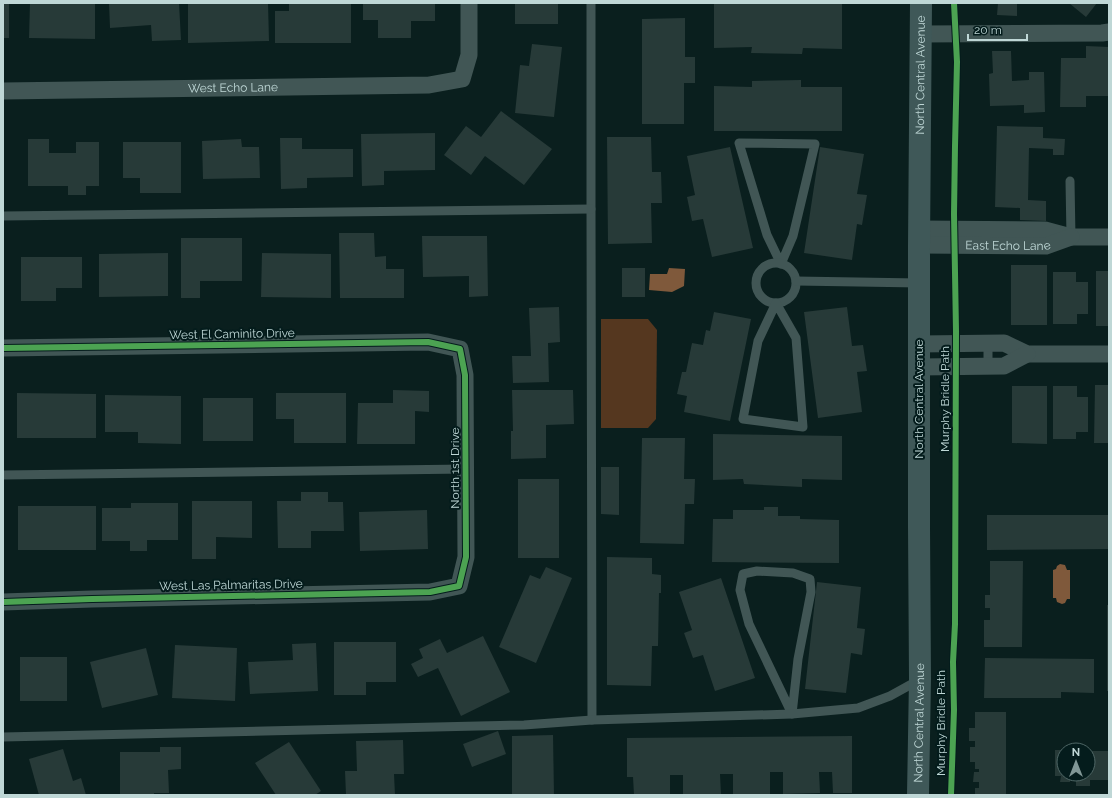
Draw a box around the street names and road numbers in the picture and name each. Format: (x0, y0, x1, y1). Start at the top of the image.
street label: North Central Avenue (913, 15, 928, 135)
street label: West Echo Lane (188, 80, 278, 95)
street label: East Echo Lane (965, 238, 1053, 253)
street label: West El Caminito Drive (169, 326, 295, 342)
street label: North Central Avenue (912, 339, 926, 459)
street label: Murphy Bridle Path (938, 346, 952, 452)
street label: North 1st Drive (448, 427, 462, 509)
street label: West Las Palmaritas Drive (159, 577, 303, 593)
street label: North Central Avenue (911, 663, 927, 783)
street label: Murphy Bridle Path (934, 670, 948, 776)

